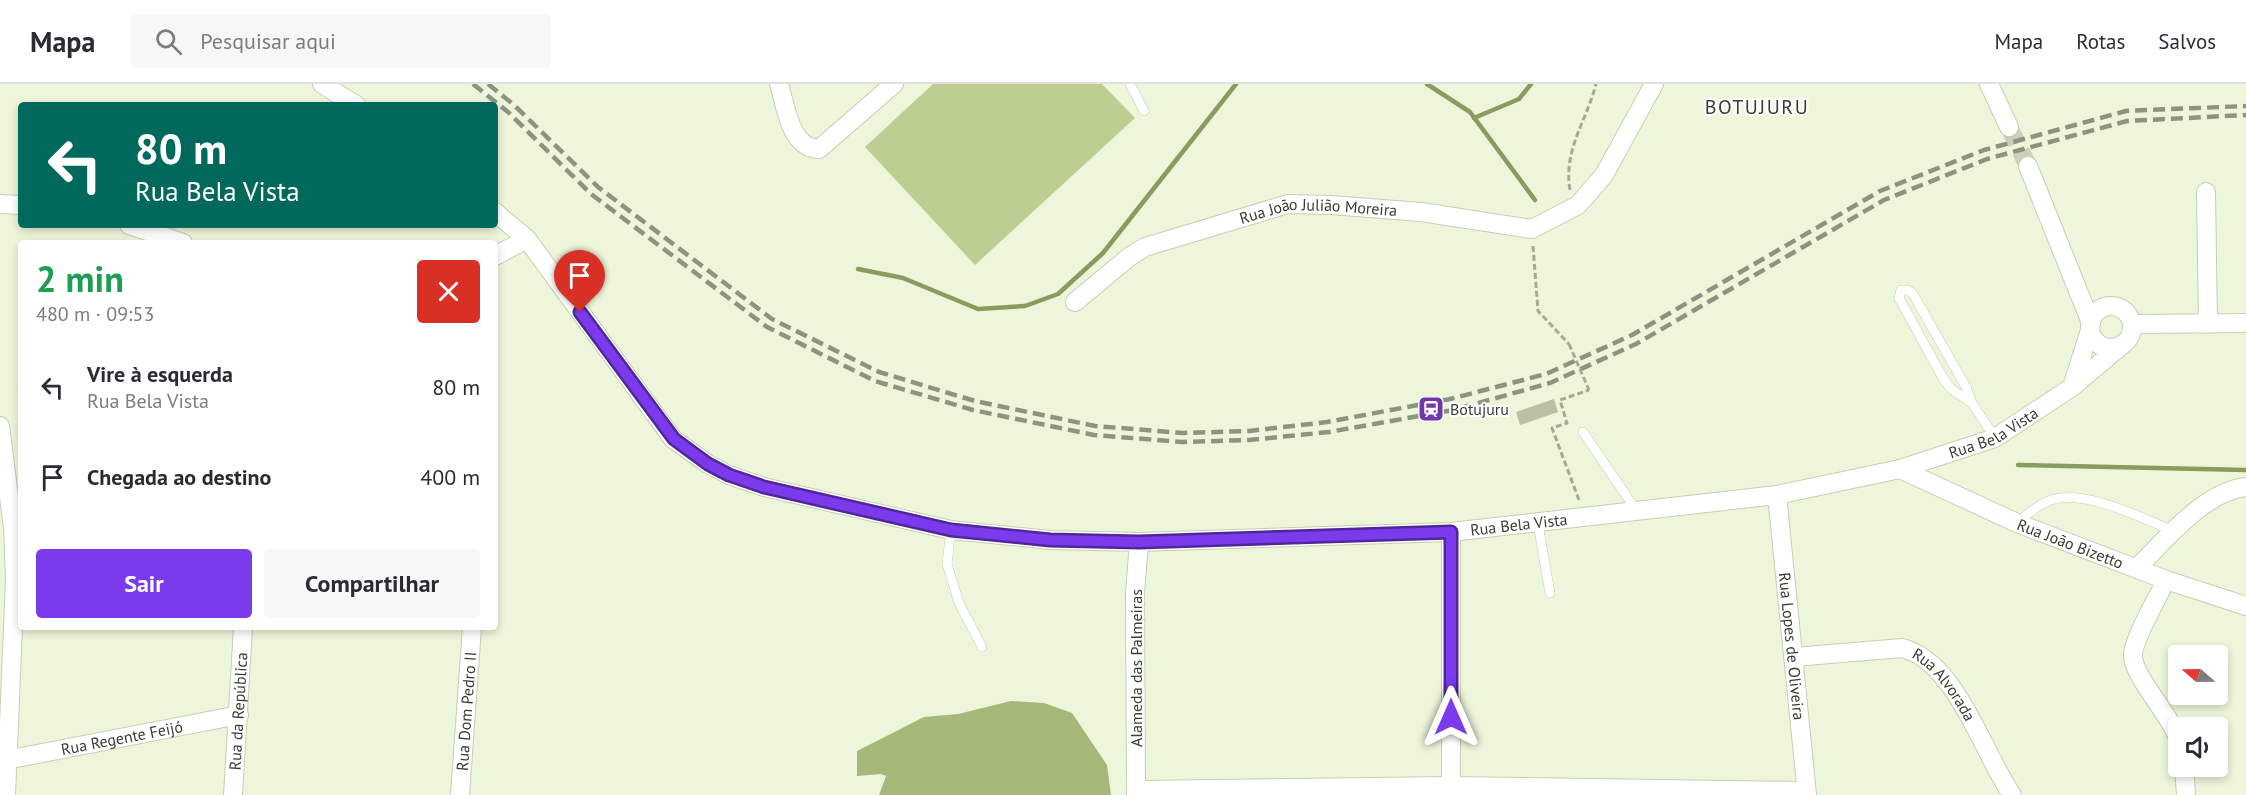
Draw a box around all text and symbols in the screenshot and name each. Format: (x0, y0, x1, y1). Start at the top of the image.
search box (131, 14, 551, 68)
text: Mapa (30, 23, 95, 60)
icon: search (152, 25, 185, 58)
text: Pesquisar aqui (200, 27, 336, 55)
text: Mapa (1994, 28, 2043, 55)
text: Rotas (2076, 28, 2125, 55)
text: Salvos (2158, 28, 2216, 55)
district label: BOTUJURU (1705, 94, 1809, 120)
text: 80 m (135, 121, 227, 176)
icon: left (36, 126, 114, 204)
text: Rua Bela Vista (135, 174, 300, 208)
street label: Rua João Julião Moreira (1237, 194, 1398, 228)
pin (554, 250, 605, 312)
text: 2 min (36, 255, 124, 302)
icon: arrive (563, 259, 596, 292)
button: close (417, 260, 480, 323)
text: 480 m · 09:53 (36, 301, 154, 327)
text: Vire à esquerda (87, 360, 233, 388)
icon: left (36, 371, 69, 404)
text: 80 m (432, 373, 480, 401)
text: Rua Bela Vista (87, 388, 209, 414)
station icon: Botujuru (1416, 394, 1446, 424)
place label: Botujuru (1450, 399, 1509, 419)
street label: Rua Bela Vista (1946, 402, 2042, 463)
icon: arrive (36, 461, 69, 494)
text: Chegada ao destino (87, 463, 271, 491)
text: 400 m (420, 463, 480, 491)
street label: Rua Bela Vista (1469, 509, 1568, 540)
street label: Rua João Bizetto (2014, 514, 2126, 573)
button: Sair (36, 549, 252, 618)
button: Compartilhar (264, 549, 480, 618)
street label: Rua Lopes de Oliveira (1775, 571, 1809, 721)
street label: Alameda das Palmeiras (1126, 589, 1146, 747)
street label: Rua Alvorada (1909, 644, 1980, 724)
north arrow (2168, 645, 2228, 705)
map controls (2168, 645, 2228, 777)
street label: Rua Dom Pedro II (452, 651, 480, 771)
street label: Rua da República (225, 652, 251, 771)
position arrow (1419, 685, 1483, 749)
street label: Rua Regente Feijó (59, 716, 184, 759)
button: sound (2168, 717, 2228, 777)

